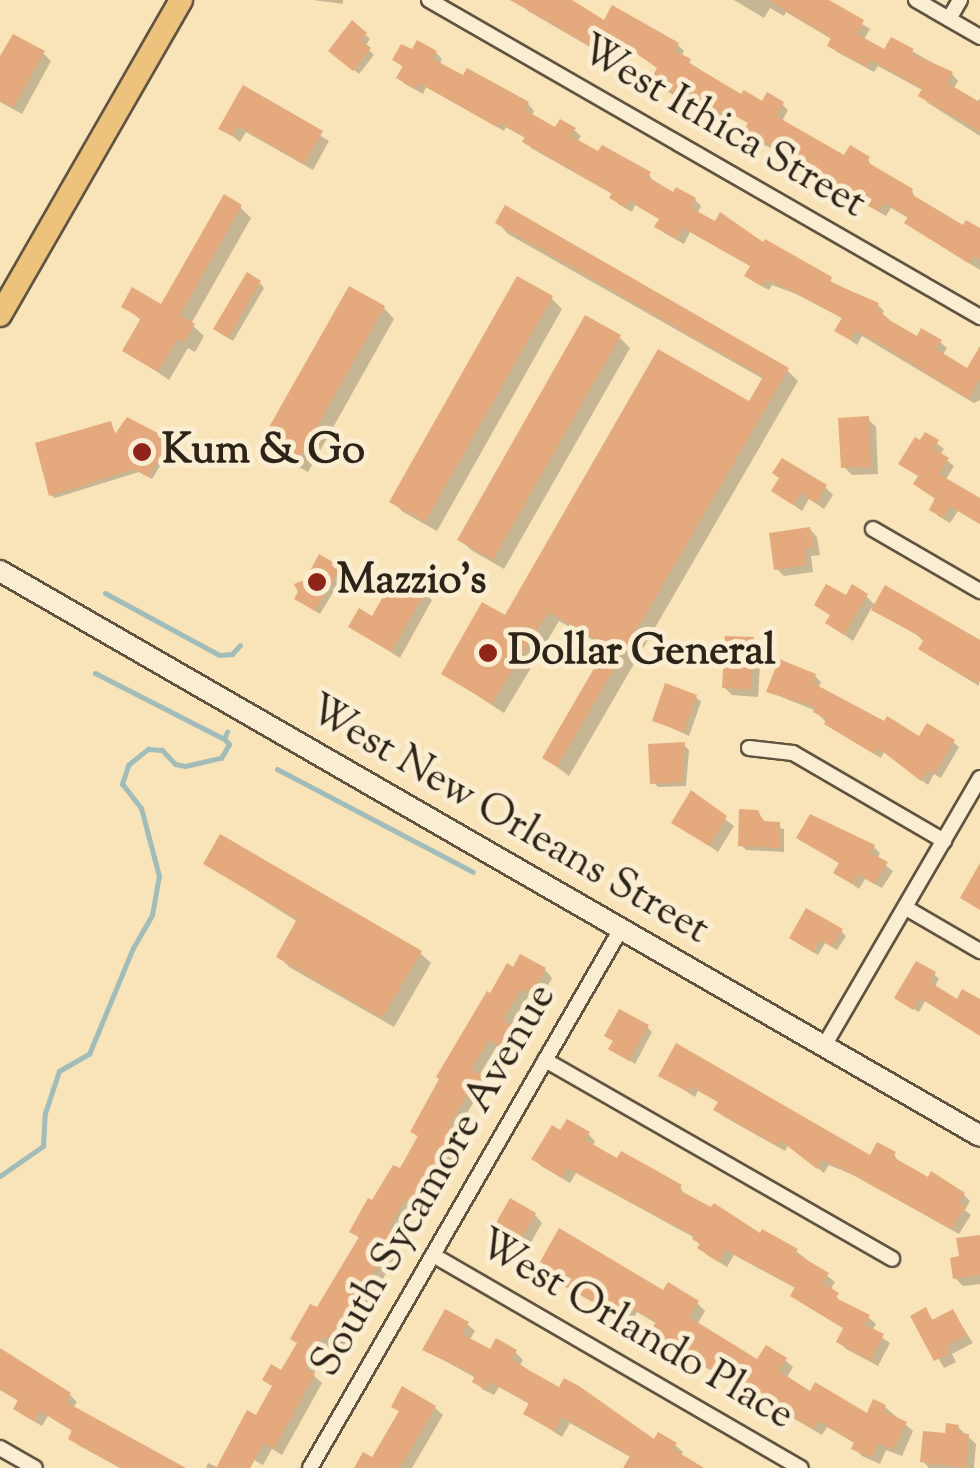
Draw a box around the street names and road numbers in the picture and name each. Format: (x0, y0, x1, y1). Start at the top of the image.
street label: West Ithica Street (570, 26, 874, 230)
street label: West New Orleans Street (299, 686, 717, 956)
street label: South Sycamore Avenue (302, 975, 568, 1387)
street label: West Orlando Place (468, 1220, 802, 1442)

